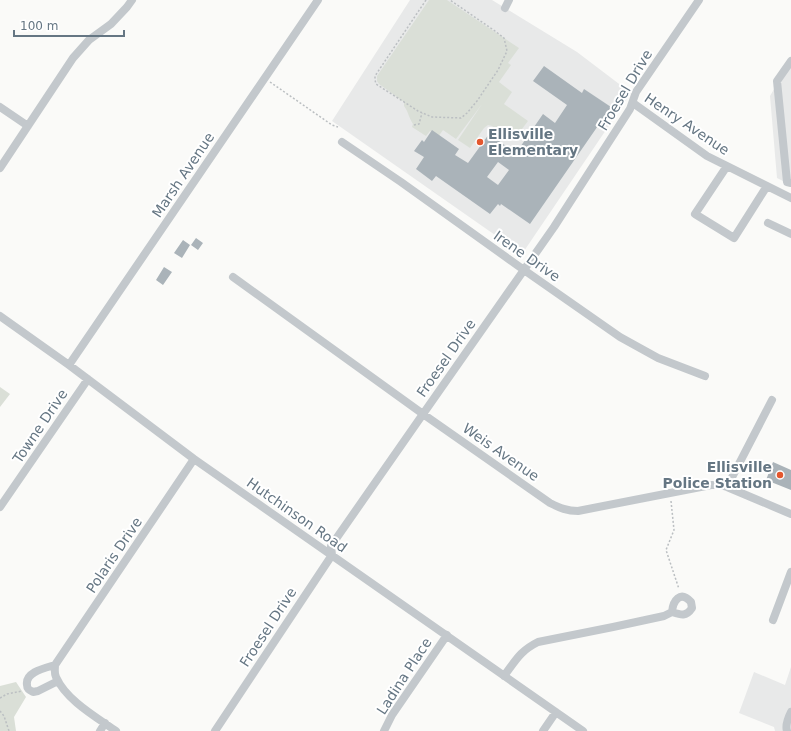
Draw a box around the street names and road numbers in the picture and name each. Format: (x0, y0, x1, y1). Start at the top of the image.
street label: Froesel Drive (595, 47, 655, 133)
street label: Henry Avenue (642, 90, 732, 158)
street label: Marsh Avenue (149, 129, 217, 221)
street label: Irene Drive (491, 227, 563, 285)
street label: Froesel Drive (413, 316, 479, 400)
street label: Towne Drive (9, 386, 71, 467)
street label: Weis Avenue (460, 420, 542, 484)
street label: Hutchinson Road (244, 474, 350, 556)
street label: Polaris Drive (83, 514, 145, 596)
street label: Froesel Drive (236, 584, 300, 670)
street label: Ladina Place (373, 635, 435, 717)

